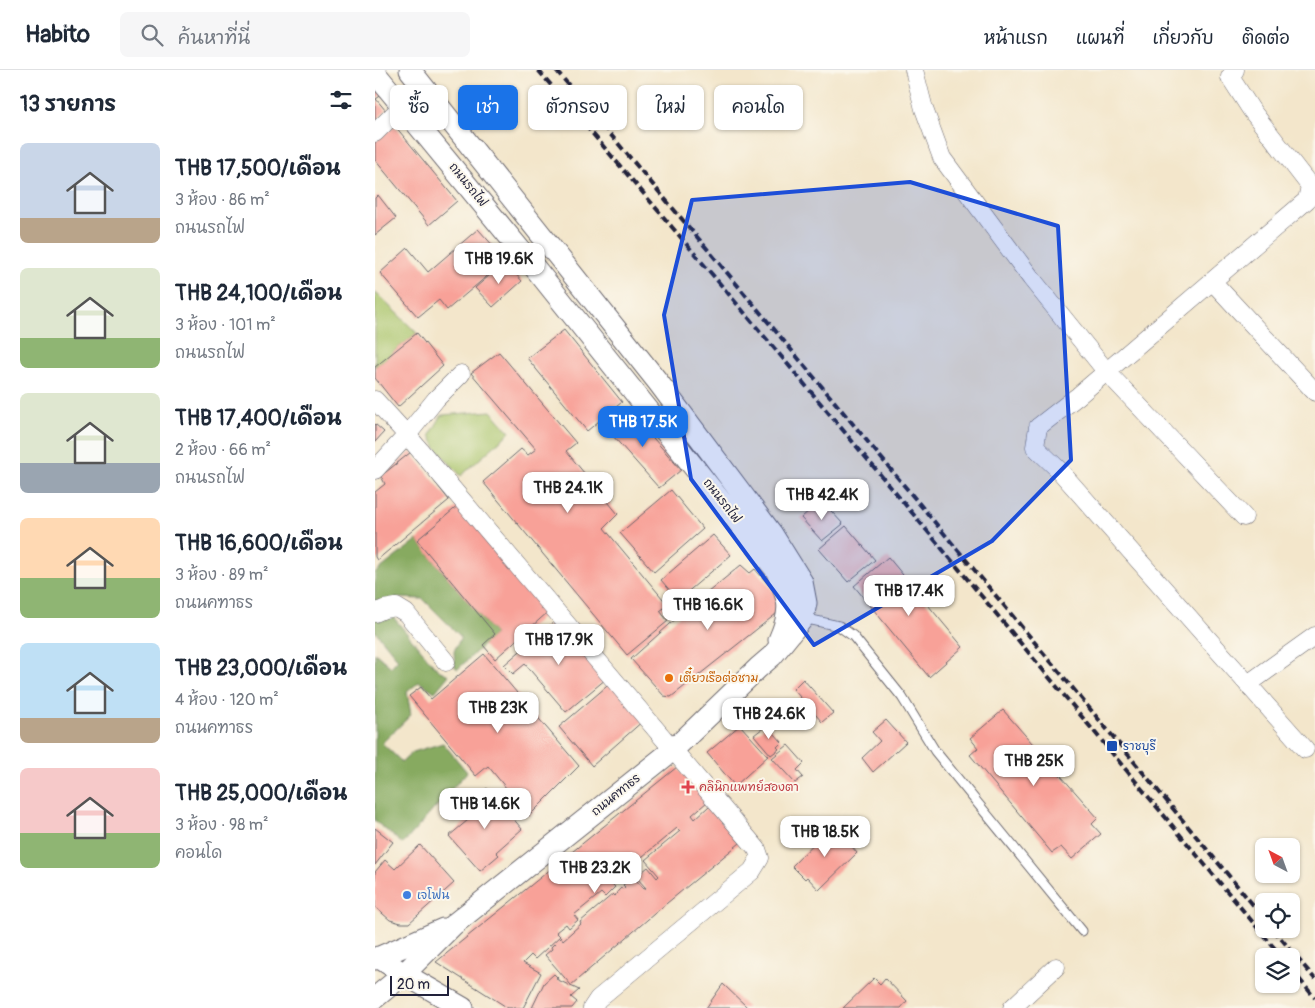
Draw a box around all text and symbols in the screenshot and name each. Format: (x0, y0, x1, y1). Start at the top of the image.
search box (120, 12, 470, 57)
text: Habito (25, 20, 90, 49)
icon: search (138, 21, 166, 49)
text: ค้นหาที่นี่ (178, 26, 250, 50)
text: หน้าแรก (984, 27, 1048, 50)
text: แผนที่ (1076, 27, 1124, 50)
text: เกี่ยวกับ (1152, 27, 1214, 50)
text: ติดต่อ (1242, 27, 1290, 50)
chip: ซื้อ (390, 85, 448, 130)
chip: เช่า (458, 85, 518, 130)
chip: ตัวกรอง (528, 85, 627, 130)
chip: ใหม่ (637, 85, 704, 130)
chip: คอนโด (714, 85, 803, 130)
icon: filters (327, 86, 355, 114)
text: 13 รายการ (20, 91, 116, 118)
text: THB 17,500/เดือน (175, 155, 341, 182)
street label: ถนนรถไฟ (446, 159, 491, 210)
icon: home (60, 163, 120, 223)
text: 3 ห้อง · 86 m² (175, 190, 270, 210)
text: ถนนรถไฟ (175, 218, 245, 238)
pin: THB 19.6K (442, 242, 556, 285)
text: THB 19.6K (465, 249, 533, 269)
text: THB 24,100/เดือน (175, 280, 342, 307)
icon: home (60, 288, 120, 348)
text: 3 ห้อง · 101 m² (175, 315, 276, 335)
text: ถนนรถไฟ (175, 343, 245, 363)
text: THB 17,400/เดือน (175, 405, 342, 432)
pin: THB 17.5K (586, 406, 700, 448)
text: THB 17.5K (609, 412, 677, 432)
icon: home (60, 413, 120, 473)
text: 2 ห้อง · 66 m² (175, 440, 271, 460)
text: ถนนรถไฟ (175, 468, 245, 488)
pin: THB 24.1K (511, 472, 625, 514)
street label: ถนนรถไฟ (700, 475, 745, 526)
text: THB 24.1K (533, 478, 603, 498)
pin: THB 42.4K (765, 478, 879, 521)
text: THB 42.4K (786, 485, 858, 505)
text: THB 16,600/เดือน (175, 530, 343, 557)
icon: home (60, 538, 120, 598)
text: 3 ห้อง · 89 m² (175, 565, 269, 585)
pin: THB 17.4K (852, 574, 966, 617)
text: THB 17.4K (875, 581, 943, 601)
pin: THB 16.6K (651, 588, 765, 631)
text: ถนนคฑาธร (175, 593, 253, 613)
text: THB 16.6K (673, 595, 743, 615)
pin: THB 17.9K (502, 624, 616, 666)
text: THB 17.9K (525, 630, 593, 650)
text: THB 23,000/เดือน (175, 655, 347, 682)
icon: home (60, 663, 120, 723)
place label: เตี๋ยวเรือต่อชาม (679, 666, 759, 686)
marker: เตี๋ยวเรือต่อชาม (663, 672, 675, 684)
text: 4 ห้อง · 120 m² (175, 690, 279, 710)
pin: THB 23K (452, 692, 544, 734)
text: THB 23K (469, 698, 527, 718)
pin: THB 24.6K (712, 698, 826, 740)
text: THB 24.6K (733, 704, 805, 724)
text: ถนนคฑาธร (175, 718, 253, 738)
marker: ราชบุรี (1105, 739, 1119, 753)
place label: ราชบุรี (1123, 739, 1156, 755)
pin: THB 25K (988, 744, 1080, 787)
text: THB 25K (1005, 751, 1063, 771)
street label: ถนนคฑาธร (588, 771, 644, 819)
place label: คลินิกแพทย์สองตา (699, 779, 799, 795)
text: THB 25,000/เดือน (175, 780, 348, 807)
marker: คลินิกแพทย์สองตา (681, 780, 695, 794)
icon: home (60, 788, 120, 848)
pin: THB 14.6K (428, 788, 542, 830)
text: THB 14.6K (450, 794, 520, 814)
text: 3 ห้อง · 98 m² (175, 815, 269, 835)
pin: THB 18.5K (768, 816, 882, 858)
text: THB 18.5K (791, 822, 859, 842)
north arrow (1255, 838, 1300, 882)
map controls (1255, 838, 1300, 993)
text: คอนโด (175, 843, 222, 863)
pin: THB 23.2K (538, 852, 652, 894)
text: THB 23.2K (559, 858, 631, 878)
place label: เจโฟน (417, 887, 449, 903)
marker: เจโฟน (401, 889, 413, 901)
button: locate (1255, 893, 1300, 938)
button: layers (1255, 948, 1300, 993)
scale bar (390, 973, 449, 996)
text: 20 m (397, 976, 430, 993)

